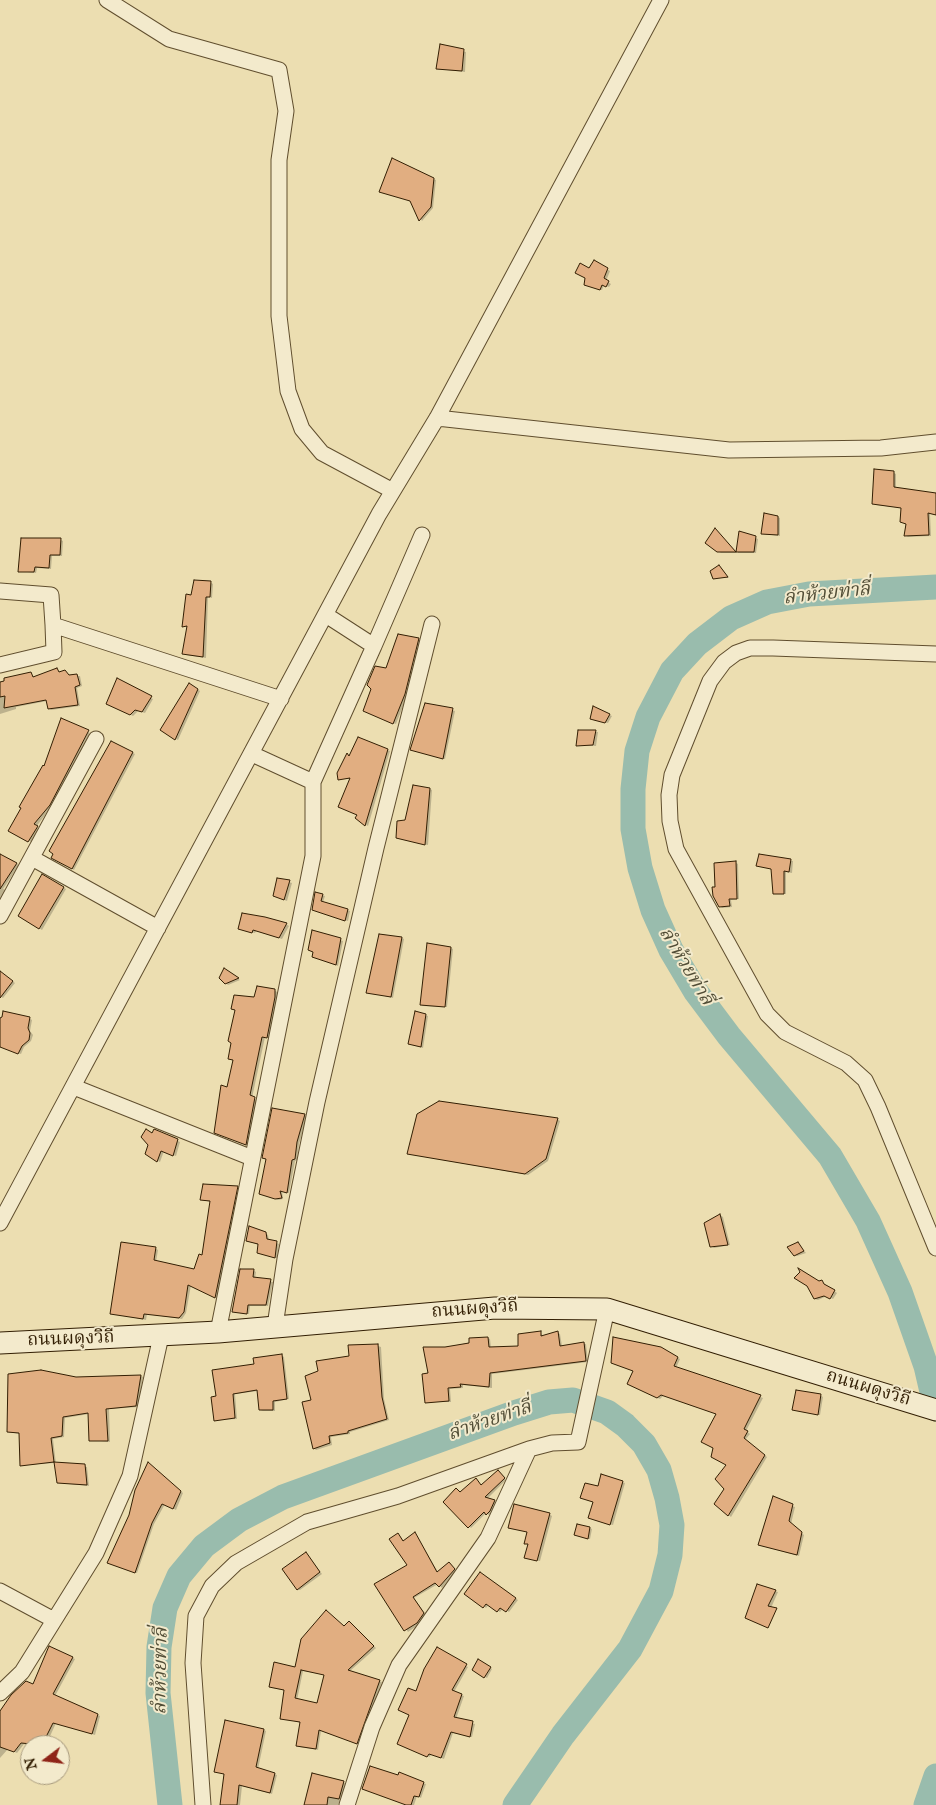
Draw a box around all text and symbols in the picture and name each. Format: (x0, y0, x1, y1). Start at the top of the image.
water label: ลำห้วยท่าลี่ (783, 579, 871, 611)
water label: ลำห้วยท่าลี่ (653, 924, 717, 1010)
street label: ถนนผดุงวิถี (431, 1296, 519, 1324)
street label: ถนนผดุงวิถี (27, 1328, 115, 1352)
street label: ถนนผดุงวิถี (823, 1366, 913, 1412)
water label: ลำห้วยท่าลี่ (445, 1397, 535, 1447)
water label: ลำห้วยท่าลี่ (150, 1627, 174, 1715)
north arrow (20, 1735, 70, 1785)
text: N (21, 1755, 42, 1772)

